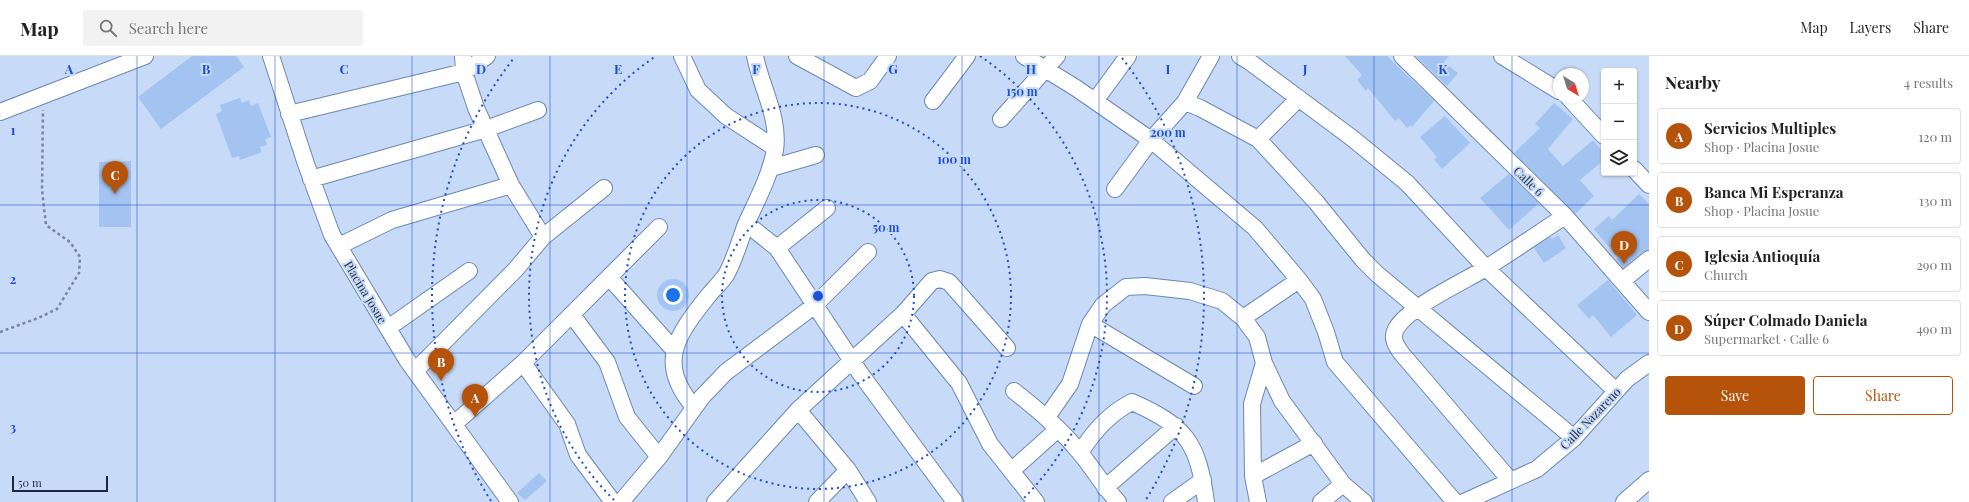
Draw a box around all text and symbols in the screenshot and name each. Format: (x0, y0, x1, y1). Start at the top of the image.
search box (83, 10, 363, 46)
text: Map (20, 15, 59, 41)
icon: search (97, 17, 119, 39)
text: Search here (129, 18, 208, 38)
text: Map (1800, 18, 1828, 37)
text: Layers (1850, 18, 1891, 37)
text: Share (1913, 18, 1949, 37)
text: A (64, 60, 74, 77)
text: B (202, 60, 211, 77)
text: C (339, 60, 349, 77)
text: D (476, 60, 486, 77)
text: E (614, 60, 622, 77)
text: F (752, 60, 760, 77)
text: G (888, 60, 898, 77)
text: H (1026, 60, 1036, 77)
text: I (1166, 60, 1171, 77)
text: J (1302, 60, 1308, 77)
text: K (1438, 60, 1448, 77)
north arrow (1553, 68, 1589, 104)
map controls (1601, 68, 1637, 176)
button: + (1601, 68, 1637, 104)
text: Nearby (1665, 71, 1720, 93)
text: 4 results (1904, 74, 1953, 91)
text: 150 m (1006, 83, 1038, 99)
button: − (1601, 104, 1637, 140)
text: Servicios Multiples (1704, 118, 1836, 138)
text: 1 (11, 121, 16, 138)
text: 200 m (1150, 124, 1186, 140)
text: A (1675, 128, 1683, 145)
text: 120 m (1918, 128, 1952, 145)
text: Shop · Placina Josue (1704, 138, 1819, 155)
button: layers (1601, 140, 1637, 176)
text: 100 m (937, 151, 971, 167)
pin: C (102, 161, 128, 194)
street label: Calle 6 (1510, 163, 1548, 199)
text: Banca Mi Esperanza (1704, 182, 1844, 202)
text: B (1675, 192, 1683, 209)
text: 130 m (1919, 192, 1952, 209)
text: Shop · Placina Josue (1704, 202, 1819, 219)
text: 50 m (873, 219, 900, 235)
pin: D (1611, 231, 1637, 264)
text: Iglesia Antioquía (1704, 246, 1820, 266)
text: C (1674, 256, 1684, 273)
text: 290 m (1917, 256, 1952, 273)
street label: Placina Josue (341, 258, 391, 326)
text: Church (1704, 266, 1748, 283)
text: 2 (10, 270, 17, 287)
your location (663, 285, 683, 305)
centre of rings (811, 289, 825, 303)
text: Súper Colmado Daniela (1704, 310, 1868, 330)
text: D (1674, 320, 1684, 337)
text: 490 m (1916, 320, 1952, 337)
text: Supermarket · Calle 6 (1704, 330, 1829, 347)
pin: B (428, 348, 454, 381)
button: Save (1665, 376, 1805, 415)
button: Share (1813, 376, 1953, 415)
street label: Calle Nazareno (1556, 383, 1624, 453)
pin: A (462, 384, 488, 417)
text: 3 (10, 418, 16, 435)
scale bar (12, 474, 108, 493)
text: 50 m (18, 475, 42, 490)

